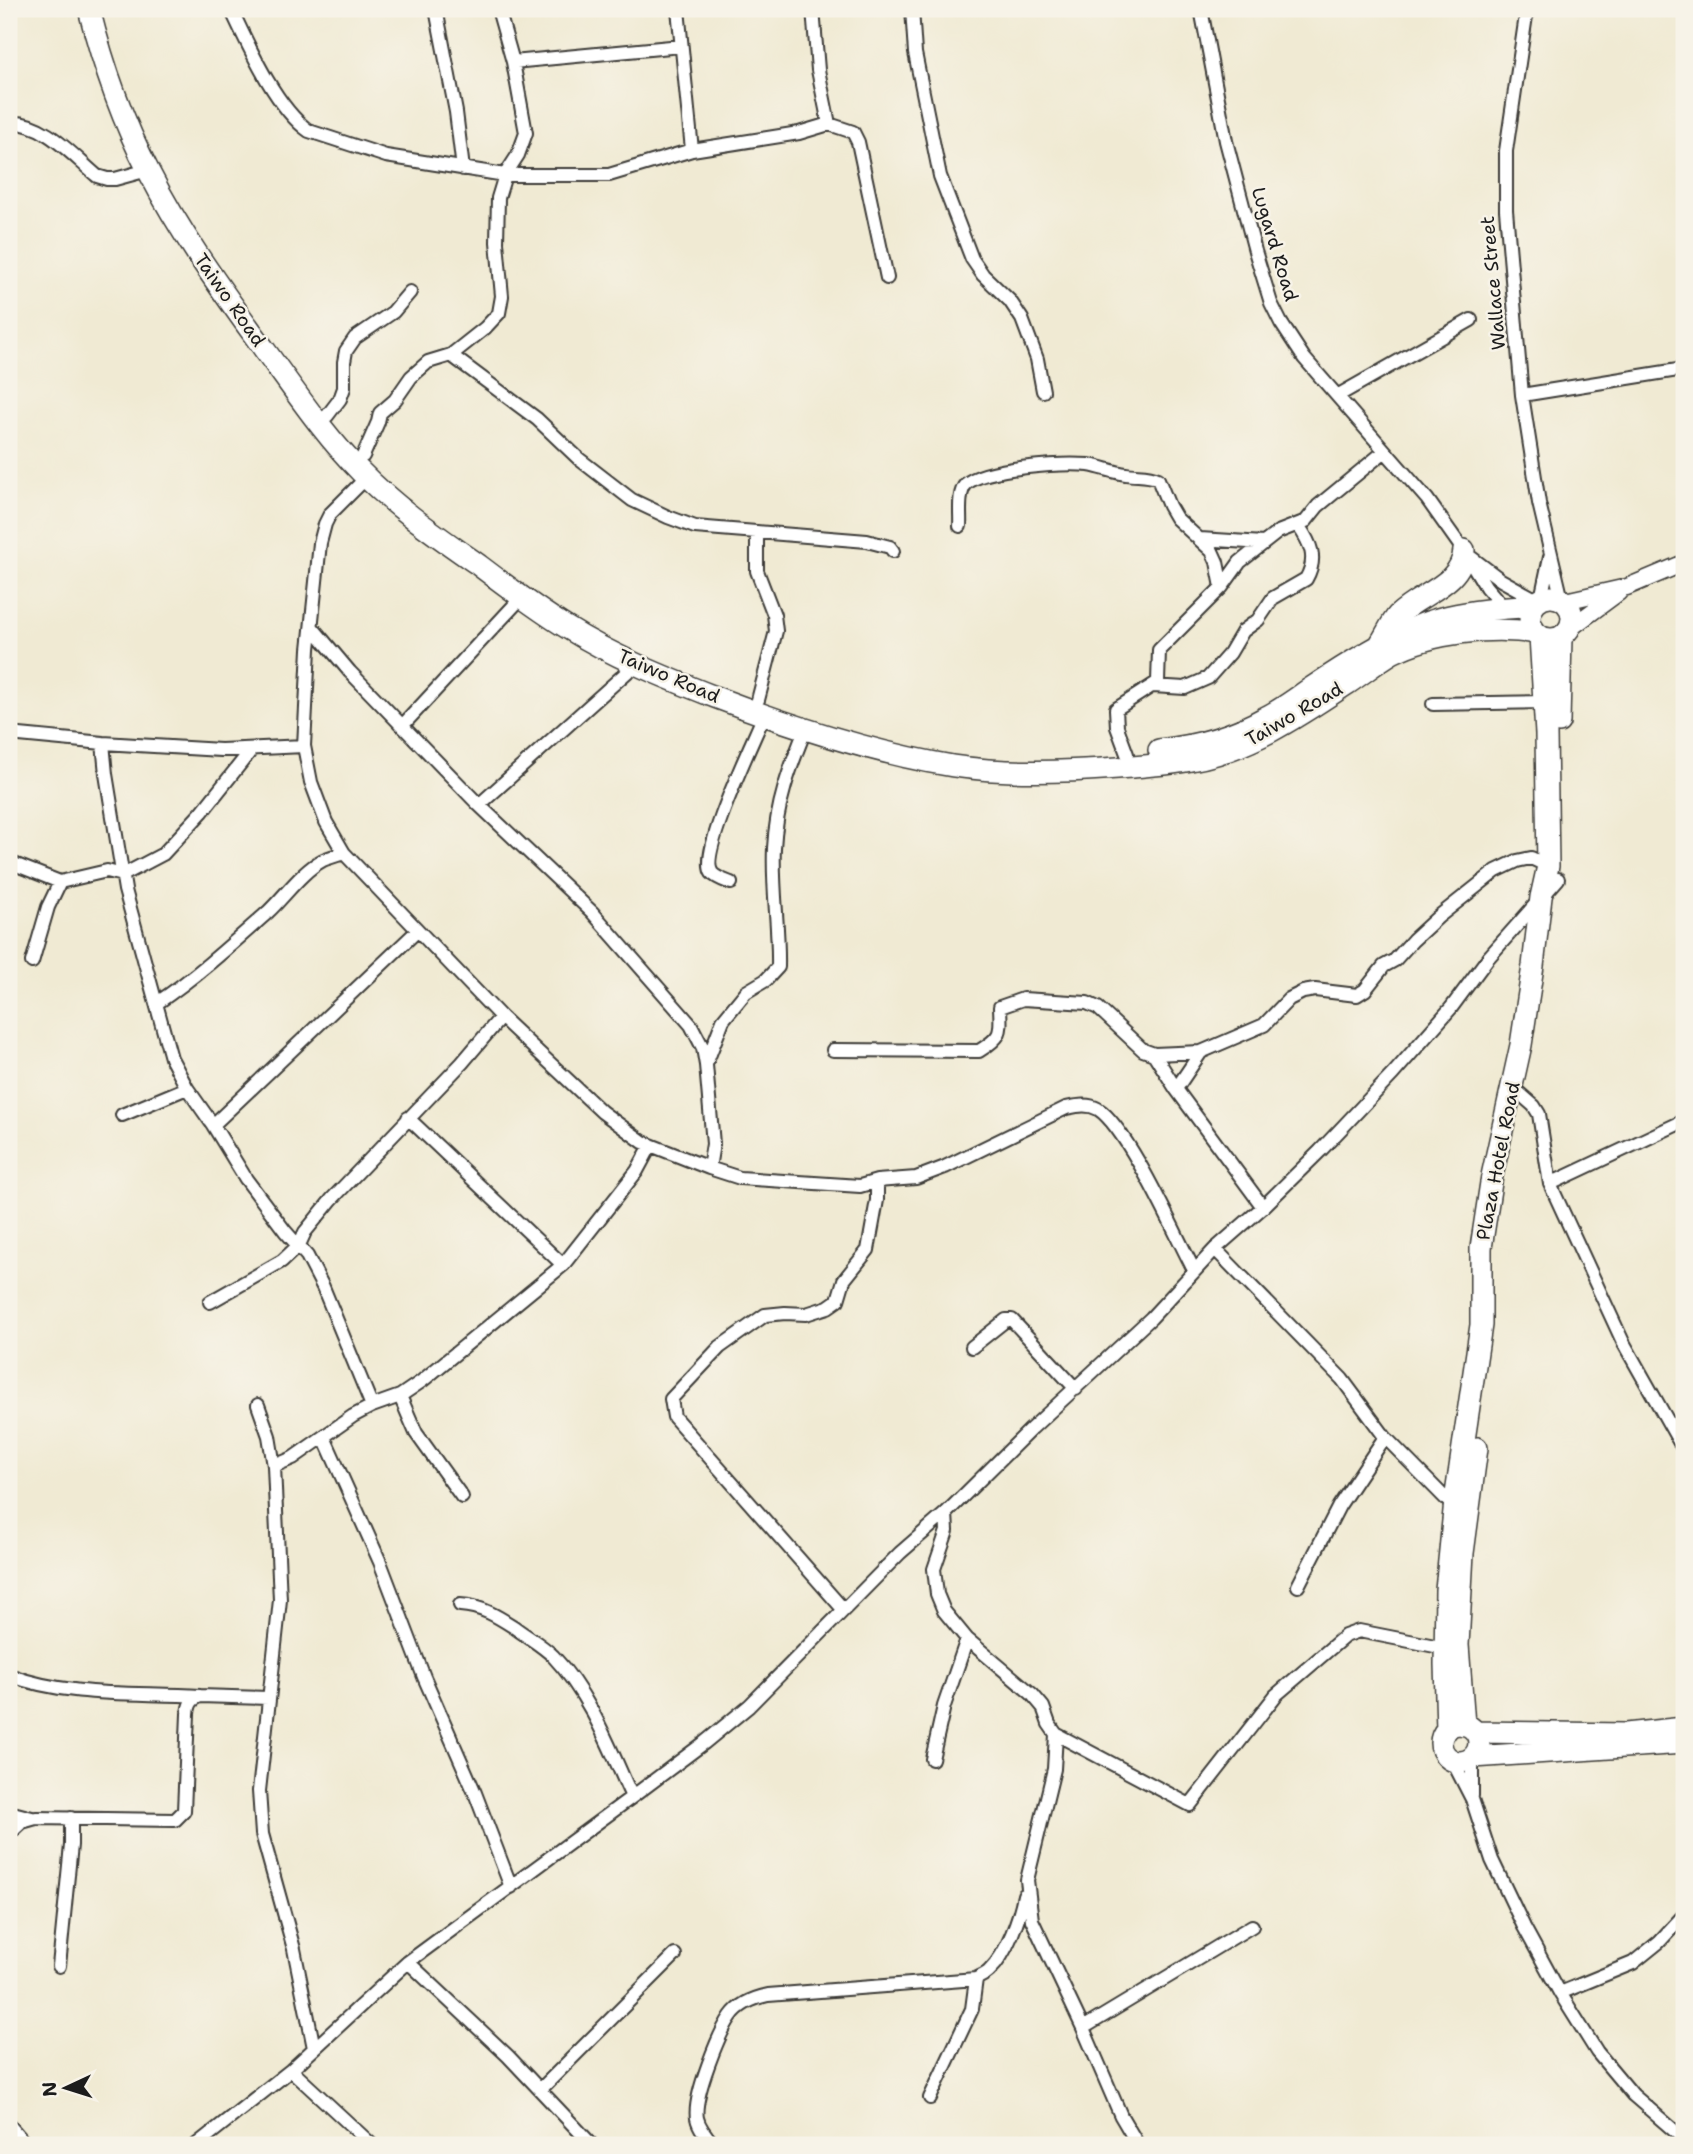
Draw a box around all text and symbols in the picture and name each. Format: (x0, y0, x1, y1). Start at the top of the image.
street label: Lugard Road (1246, 184, 1304, 304)
street label: Wallace Street (1475, 215, 1511, 351)
street label: Taiwo Road (189, 248, 271, 352)
street label: Taiwo Road (614, 643, 724, 709)
street label: Taiwo Road (1241, 676, 1347, 752)
street label: Plaza Hotel Road (1470, 1080, 1526, 1242)
north arrow (32, 2052, 102, 2122)
text: N (37, 2081, 63, 2098)

